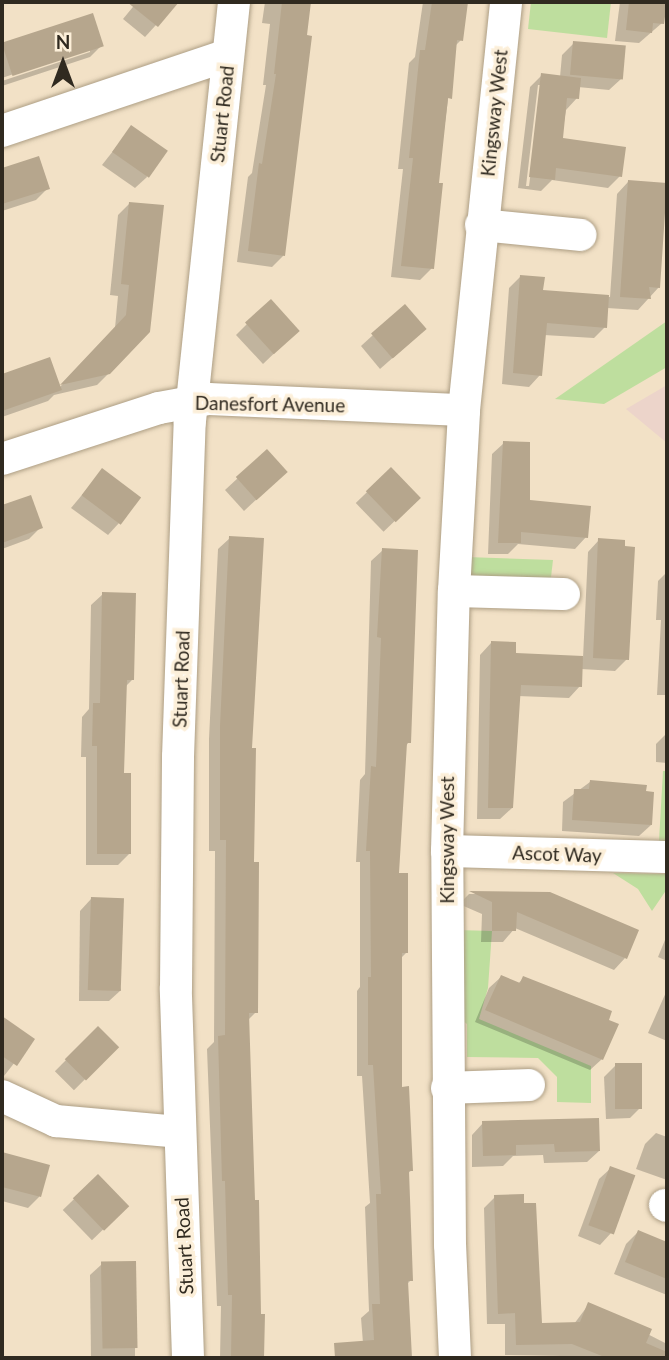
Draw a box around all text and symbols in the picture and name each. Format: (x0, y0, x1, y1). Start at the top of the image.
north arrow (28, 28, 98, 98)
text: N (56, 30, 70, 53)
street label: Kingsway West (476, 48, 512, 178)
street label: Stuart Road (206, 64, 238, 164)
street label: Danesfort Avenue (194, 391, 346, 417)
street label: Stuart Road (168, 630, 194, 728)
street label: Kingsway West (436, 776, 458, 904)
street label: Ascot Way (512, 841, 602, 867)
street label: Stuart Road (170, 1197, 198, 1295)

